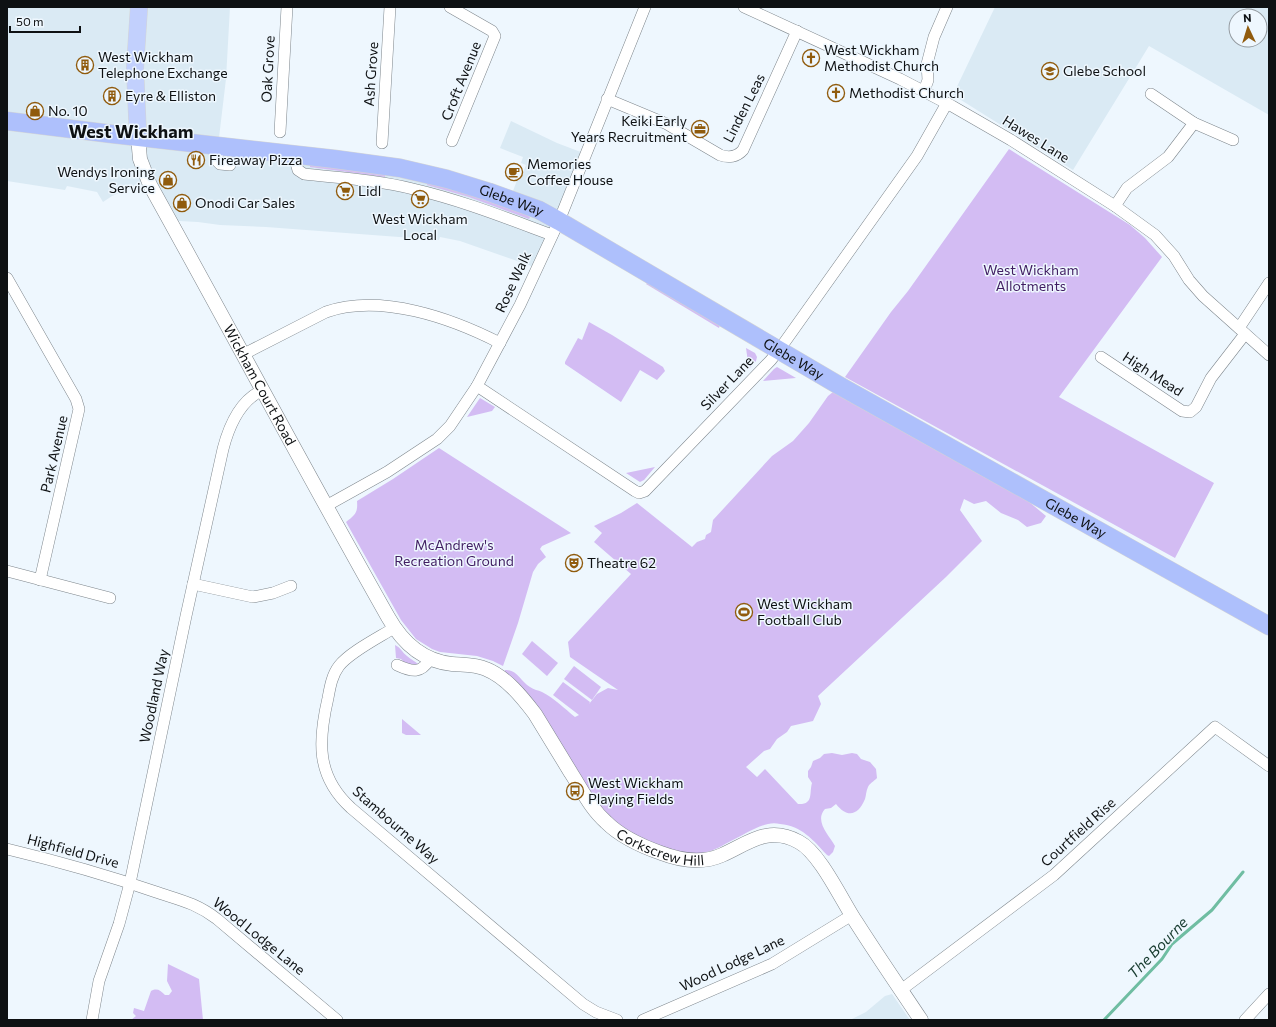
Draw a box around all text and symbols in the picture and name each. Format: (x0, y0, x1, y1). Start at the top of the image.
scale bar (10, 8, 80, 34)
north arrow (1228, 8, 1268, 48)
text: N (1243, 11, 1252, 24)
text: 50 m (16, 14, 44, 28)
street label: Oak Grove (257, 35, 278, 103)
street label: Croft Avenue (437, 39, 484, 123)
street label: Ash Grove (360, 41, 381, 107)
place label: West Wickham Methodist Church (824, 41, 939, 74)
place label: West Wickham Telephone Exchange (98, 48, 228, 81)
church icon: West Wickham Methodist Church (801, 48, 821, 68)
building icon: West Wickham Telephone Exchange (75, 55, 95, 75)
school or university icon: Glebe School (1040, 61, 1060, 81)
place label: Glebe School (1063, 62, 1146, 79)
street label: Linden Leas (719, 71, 768, 145)
church icon: Methodist Church (826, 83, 846, 103)
place label: Methodist Church (849, 84, 964, 101)
building icon: Eyre & Elliston (102, 86, 122, 106)
place label: Eyre & Elliston (125, 87, 216, 104)
shop icon: No. 10 (25, 101, 45, 121)
place label: No. 10 (48, 102, 88, 119)
street label: Hawes Lane (1000, 111, 1073, 166)
place label: Keiki Early Years Recruitment (571, 112, 687, 145)
office icon: Keiki Early Years Recruitment (690, 119, 710, 139)
district label: West Wickham (69, 120, 193, 142)
restaurant icon: Fireaway Pizza (186, 150, 206, 170)
place label: Fireaway Pizza (209, 151, 302, 168)
place label: Memories Coffee House (527, 155, 613, 188)
cafe icon: Memories Coffee House (504, 162, 524, 182)
place label: Wendys Ironing Service (57, 163, 155, 196)
shop icon: Wendys Ironing Service (158, 170, 178, 190)
street label: Glebe Way (477, 180, 547, 219)
supermarket icon: Lidl (335, 181, 355, 201)
place label: Lidl (358, 182, 381, 199)
supermarket icon: West Wickham Local (410, 189, 430, 209)
shop icon: Onodi Car Sales (172, 193, 192, 213)
place label: Onodi Car Sales (195, 194, 295, 211)
place label: West Wickham Local (372, 210, 468, 243)
street label: Rose Walk (491, 248, 534, 315)
park label: West Wickham Allotments (983, 261, 1079, 294)
street label: Wickham Court Road (220, 321, 300, 448)
street label: Glebe Way (760, 334, 827, 383)
street label: High Mead (1120, 348, 1187, 399)
street label: Silver Lane (697, 352, 757, 413)
street label: Park Avenue (36, 414, 71, 494)
street label: Glebe Way (1042, 494, 1110, 541)
park label: McAndrew's Recreation Ground (394, 536, 514, 569)
theatre icon: Theatre 62 (564, 553, 584, 573)
place label: Theatre 62 (587, 554, 656, 571)
place label: West Wickham Football Club (757, 595, 852, 628)
sports icon: West Wickham Football Club (734, 602, 754, 622)
street label: Woodland Way (135, 647, 172, 744)
place label: West Wickham Playing Fields (588, 774, 683, 807)
bus stop icon: West Wickham Playing Fields (565, 781, 585, 801)
street label: Stambourne Way (349, 782, 443, 867)
street label: Courtfield Rise (1037, 794, 1119, 870)
street label: Corkscrew Hill (613, 825, 705, 869)
street label: Highfield Drive (25, 830, 121, 871)
street label: Wood Lodge Lane (210, 893, 309, 978)
water label: The Bourne (1124, 913, 1191, 982)
street label: Wood Lodge Lane (677, 931, 787, 994)

